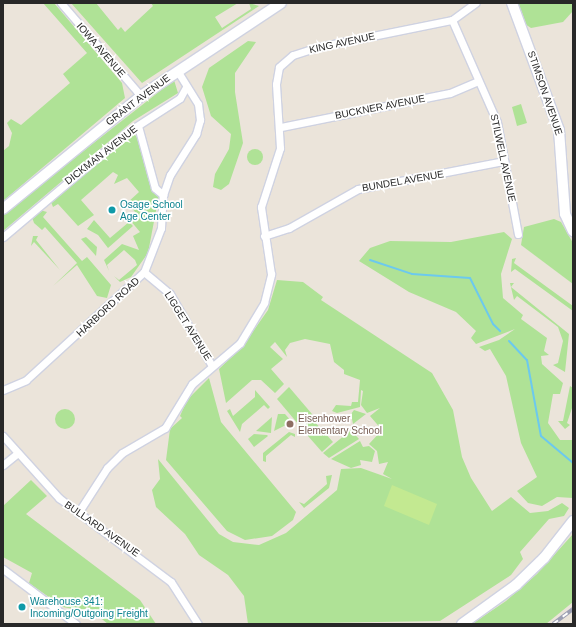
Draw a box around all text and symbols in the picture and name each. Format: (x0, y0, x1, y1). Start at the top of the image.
street label: IOWA AVENUE (74, 20, 128, 80)
street label: KING AVENUE (308, 30, 376, 56)
street label: STIMSON AVENUE (525, 49, 565, 137)
street label: GRANT AVENUE (103, 72, 173, 128)
street label: BUCKNER AVENUE (334, 92, 426, 122)
street label: STILWELL AVENUE (488, 112, 518, 204)
street label: DICKMAN AVENUE (62, 123, 140, 187)
street label: BUNDEL AVENUE (361, 168, 445, 194)
place label: Osage School Age Center (120, 198, 183, 222)
marker: Osage School Age Center (107, 205, 117, 215)
street label: HARBORD ROAD (74, 275, 142, 339)
street label: LIGGET AVENUE (162, 289, 214, 363)
place label: Eisenhower Elementary School (298, 412, 382, 436)
marker: Eisenhower Elementary School (285, 419, 295, 429)
street label: BULLARD AVENUE (62, 498, 142, 560)
place label: Warehouse 341: Incoming/Outgoing Freight (30, 595, 148, 618)
marker: Warehouse 341: Incoming/Outgoing Freight (17, 602, 27, 612)

